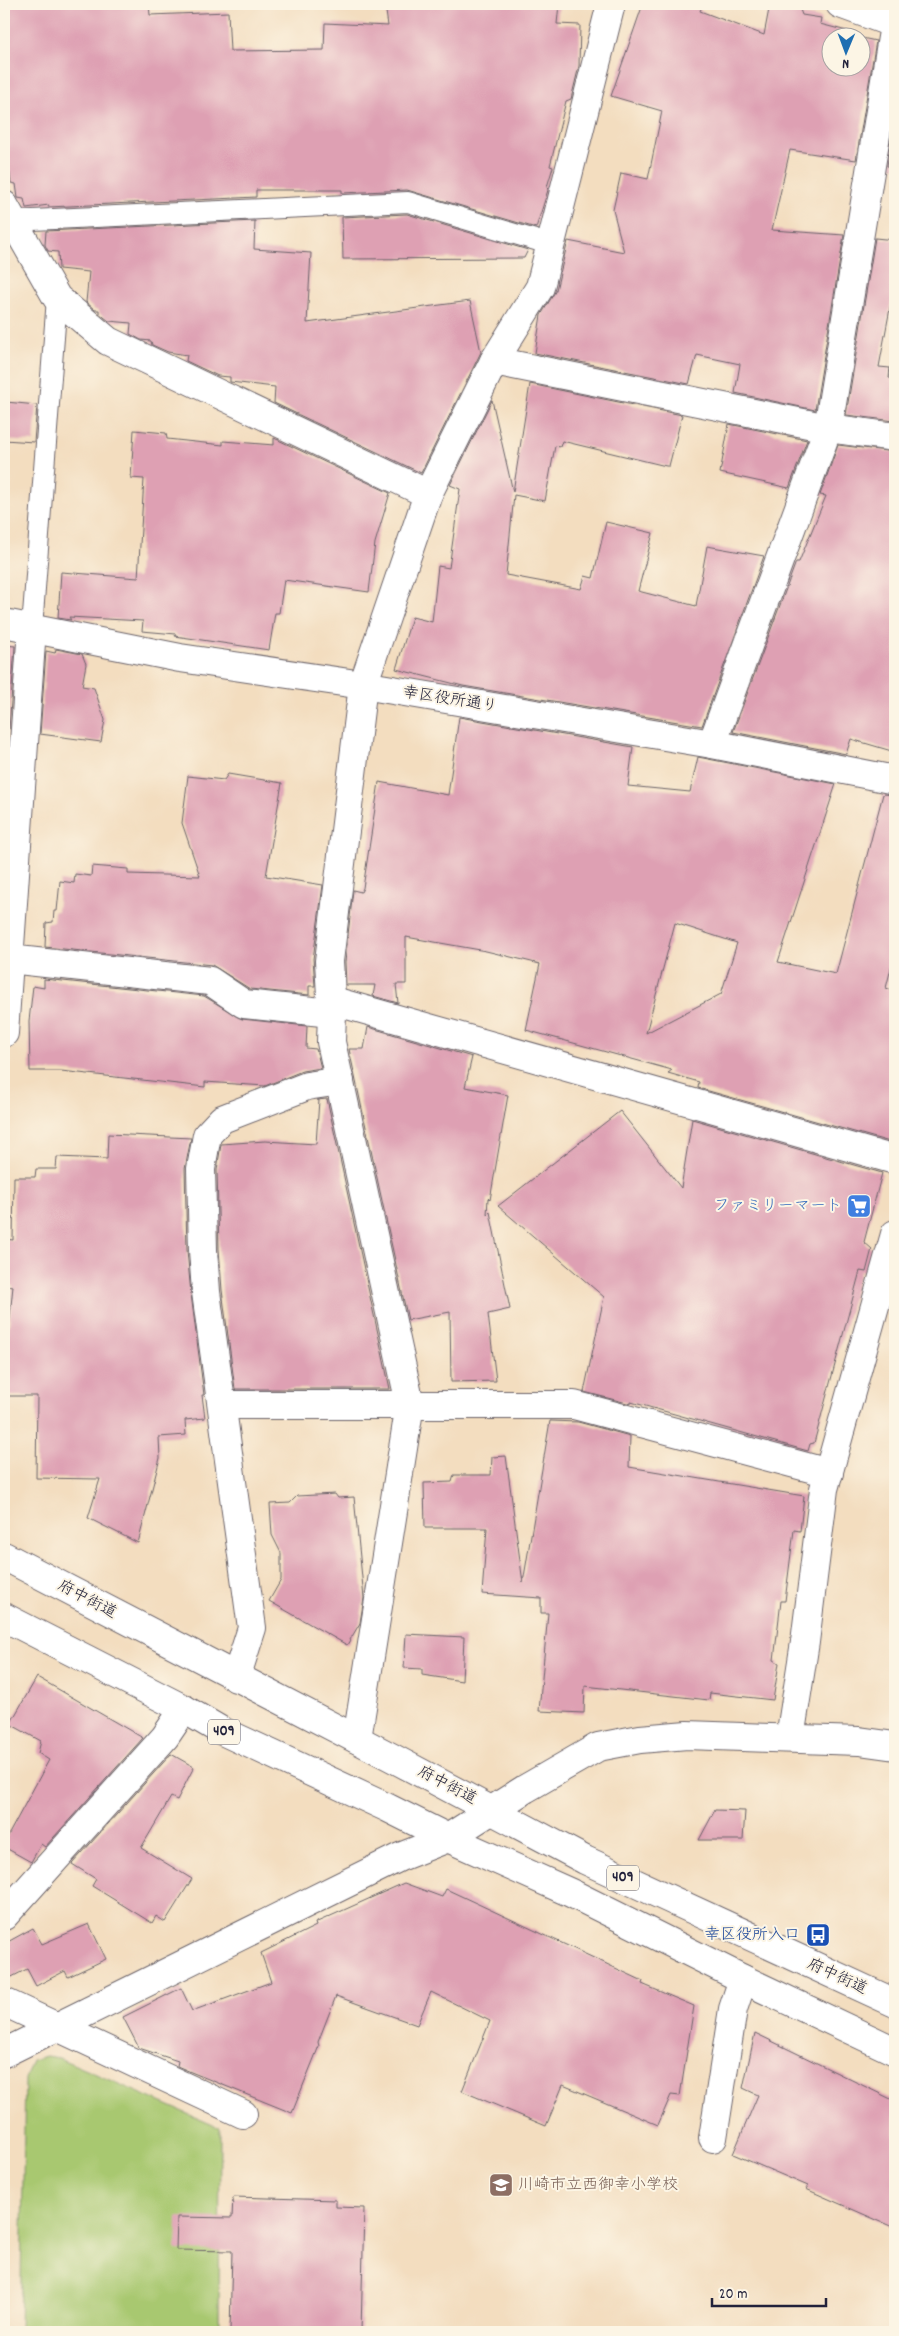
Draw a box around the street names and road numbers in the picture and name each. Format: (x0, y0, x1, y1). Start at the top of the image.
street label: 幸区役所通り (401, 681, 499, 719)
street label: 府中街道 (53, 1575, 121, 1625)
road number: 409 (208, 1720, 240, 1744)
street label: 府中街道 (413, 1761, 481, 1811)
road number: 409 (607, 1866, 639, 1890)
street label: 府中街道 (803, 1953, 871, 2001)

